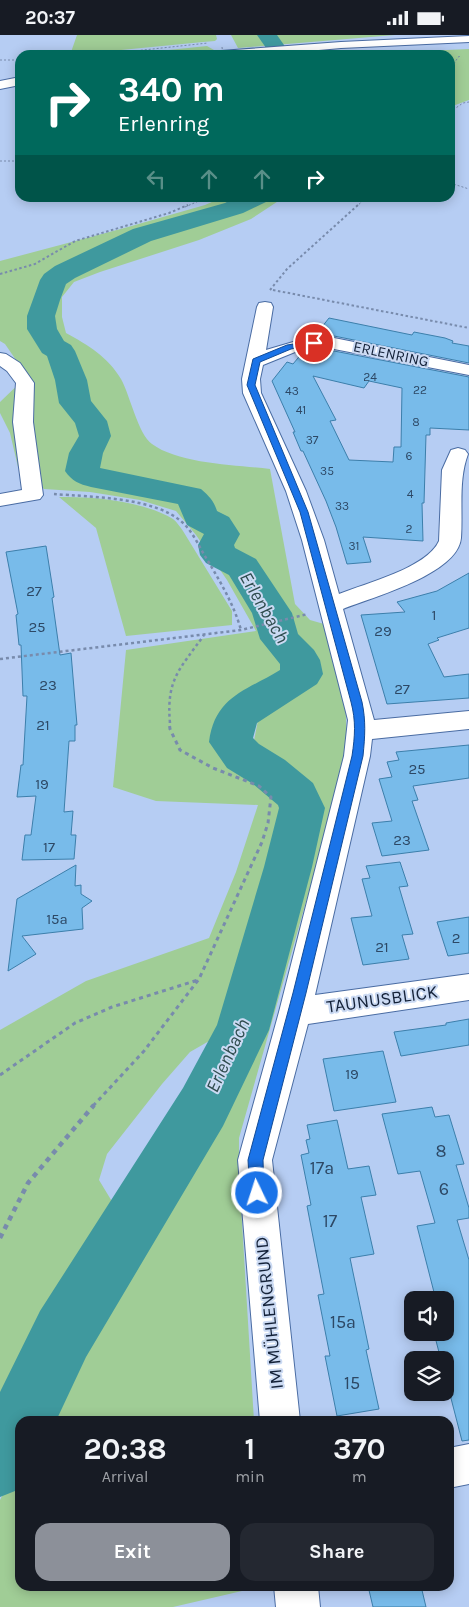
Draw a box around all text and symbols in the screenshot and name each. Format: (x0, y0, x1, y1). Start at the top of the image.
text: 20:37 (25, 7, 75, 29)
text: 340 m (118, 69, 225, 110)
icon: right (35, 70, 100, 135)
text: Erlenring (118, 111, 209, 137)
icon: left (142, 165, 170, 193)
icon: ahead (195, 165, 223, 193)
icon: ahead (248, 165, 276, 193)
icon: right (301, 165, 329, 193)
pin (293, 322, 335, 364)
icon: arrive (300, 329, 328, 357)
street label: ERLENRING (352, 337, 430, 371)
house number: 24 (363, 370, 377, 384)
house number: 22 (413, 383, 427, 397)
house number: 43 (285, 384, 299, 398)
house number: 41 (296, 403, 306, 417)
house number: 8 (412, 415, 420, 429)
house number: 37 (306, 433, 319, 447)
house number: 6 (406, 449, 413, 463)
house number: 35 (320, 464, 334, 478)
house number: 4 (407, 487, 414, 501)
house number: 33 (335, 499, 349, 513)
house number: 2 (406, 522, 413, 536)
house number: 31 (348, 539, 360, 553)
water label: Erlenbach (235, 568, 293, 647)
house number: 27 (26, 582, 42, 600)
house number: 1 (432, 606, 436, 624)
house number: 25 (28, 618, 46, 636)
house number: 29 (374, 622, 392, 640)
house number: 23 (39, 676, 57, 694)
house number: 27 (394, 680, 410, 698)
house number: 21 (36, 716, 50, 734)
house number: 25 (408, 760, 426, 778)
house number: 19 (35, 775, 49, 793)
house number: 23 (393, 831, 411, 849)
house number: 17 (43, 838, 55, 856)
house number: 15a (46, 910, 68, 928)
house number: 2 (452, 929, 460, 947)
house number: 21 (375, 938, 389, 956)
street label: TAUNUSBLICK (325, 980, 439, 1018)
water label: Erlenbach (201, 1015, 255, 1096)
house number: 19 (345, 1065, 359, 1083)
house number: 8 (435, 1140, 447, 1162)
house number: 17a (310, 1157, 334, 1179)
position arrow (230, 1166, 282, 1218)
house number: 6 (439, 1178, 449, 1200)
house number: 17 (323, 1210, 338, 1232)
street label: IM MÜHLENGRUND (250, 1236, 288, 1390)
map controls (404, 1291, 454, 1401)
button: sound (404, 1291, 454, 1341)
house number: 15a (330, 1311, 356, 1333)
button: layers (404, 1351, 454, 1401)
house number: 15 (344, 1372, 360, 1394)
text: 20:38 (83, 1431, 167, 1467)
text: 1 (244, 1431, 255, 1467)
text: 370 (333, 1431, 386, 1467)
text: Arrival (102, 1467, 149, 1486)
text: min (235, 1467, 265, 1486)
text: m (352, 1467, 367, 1486)
button: Exit (35, 1523, 230, 1581)
button: Share (240, 1523, 434, 1581)

